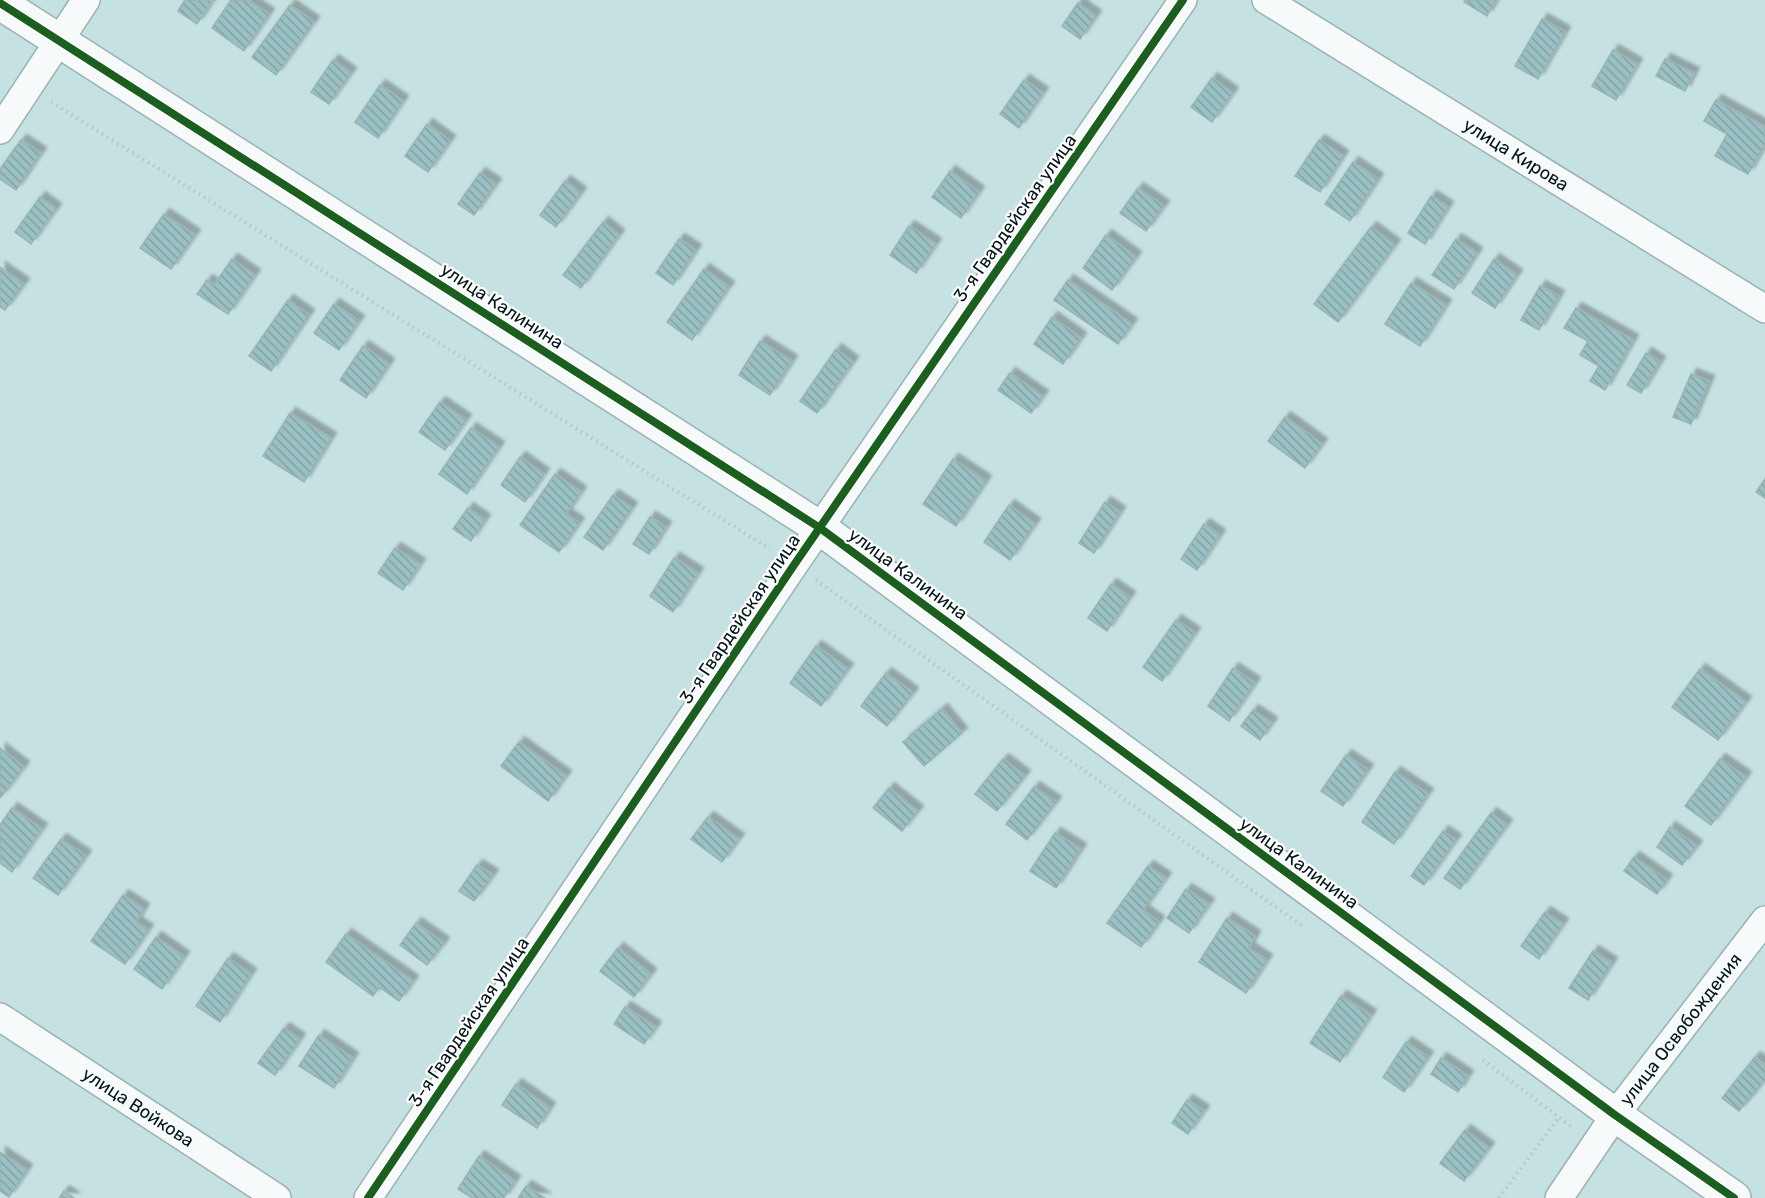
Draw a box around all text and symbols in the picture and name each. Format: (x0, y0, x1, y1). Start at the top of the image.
street label: улица Кирова (1459, 114, 1573, 196)
street label: 3-я Гвардейская улица (949, 130, 1081, 306)
street label: улица Калинина (437, 258, 567, 354)
street label: улица Калинина (844, 523, 972, 625)
street label: 3-я Гвардейская улица (675, 530, 805, 708)
street label: улица Калинина (1235, 812, 1363, 914)
street label: 3-я Гвардейская улица (404, 933, 534, 1111)
street label: улица Освобождения (1615, 949, 1746, 1110)
street label: улица Войкова (78, 1063, 198, 1152)

